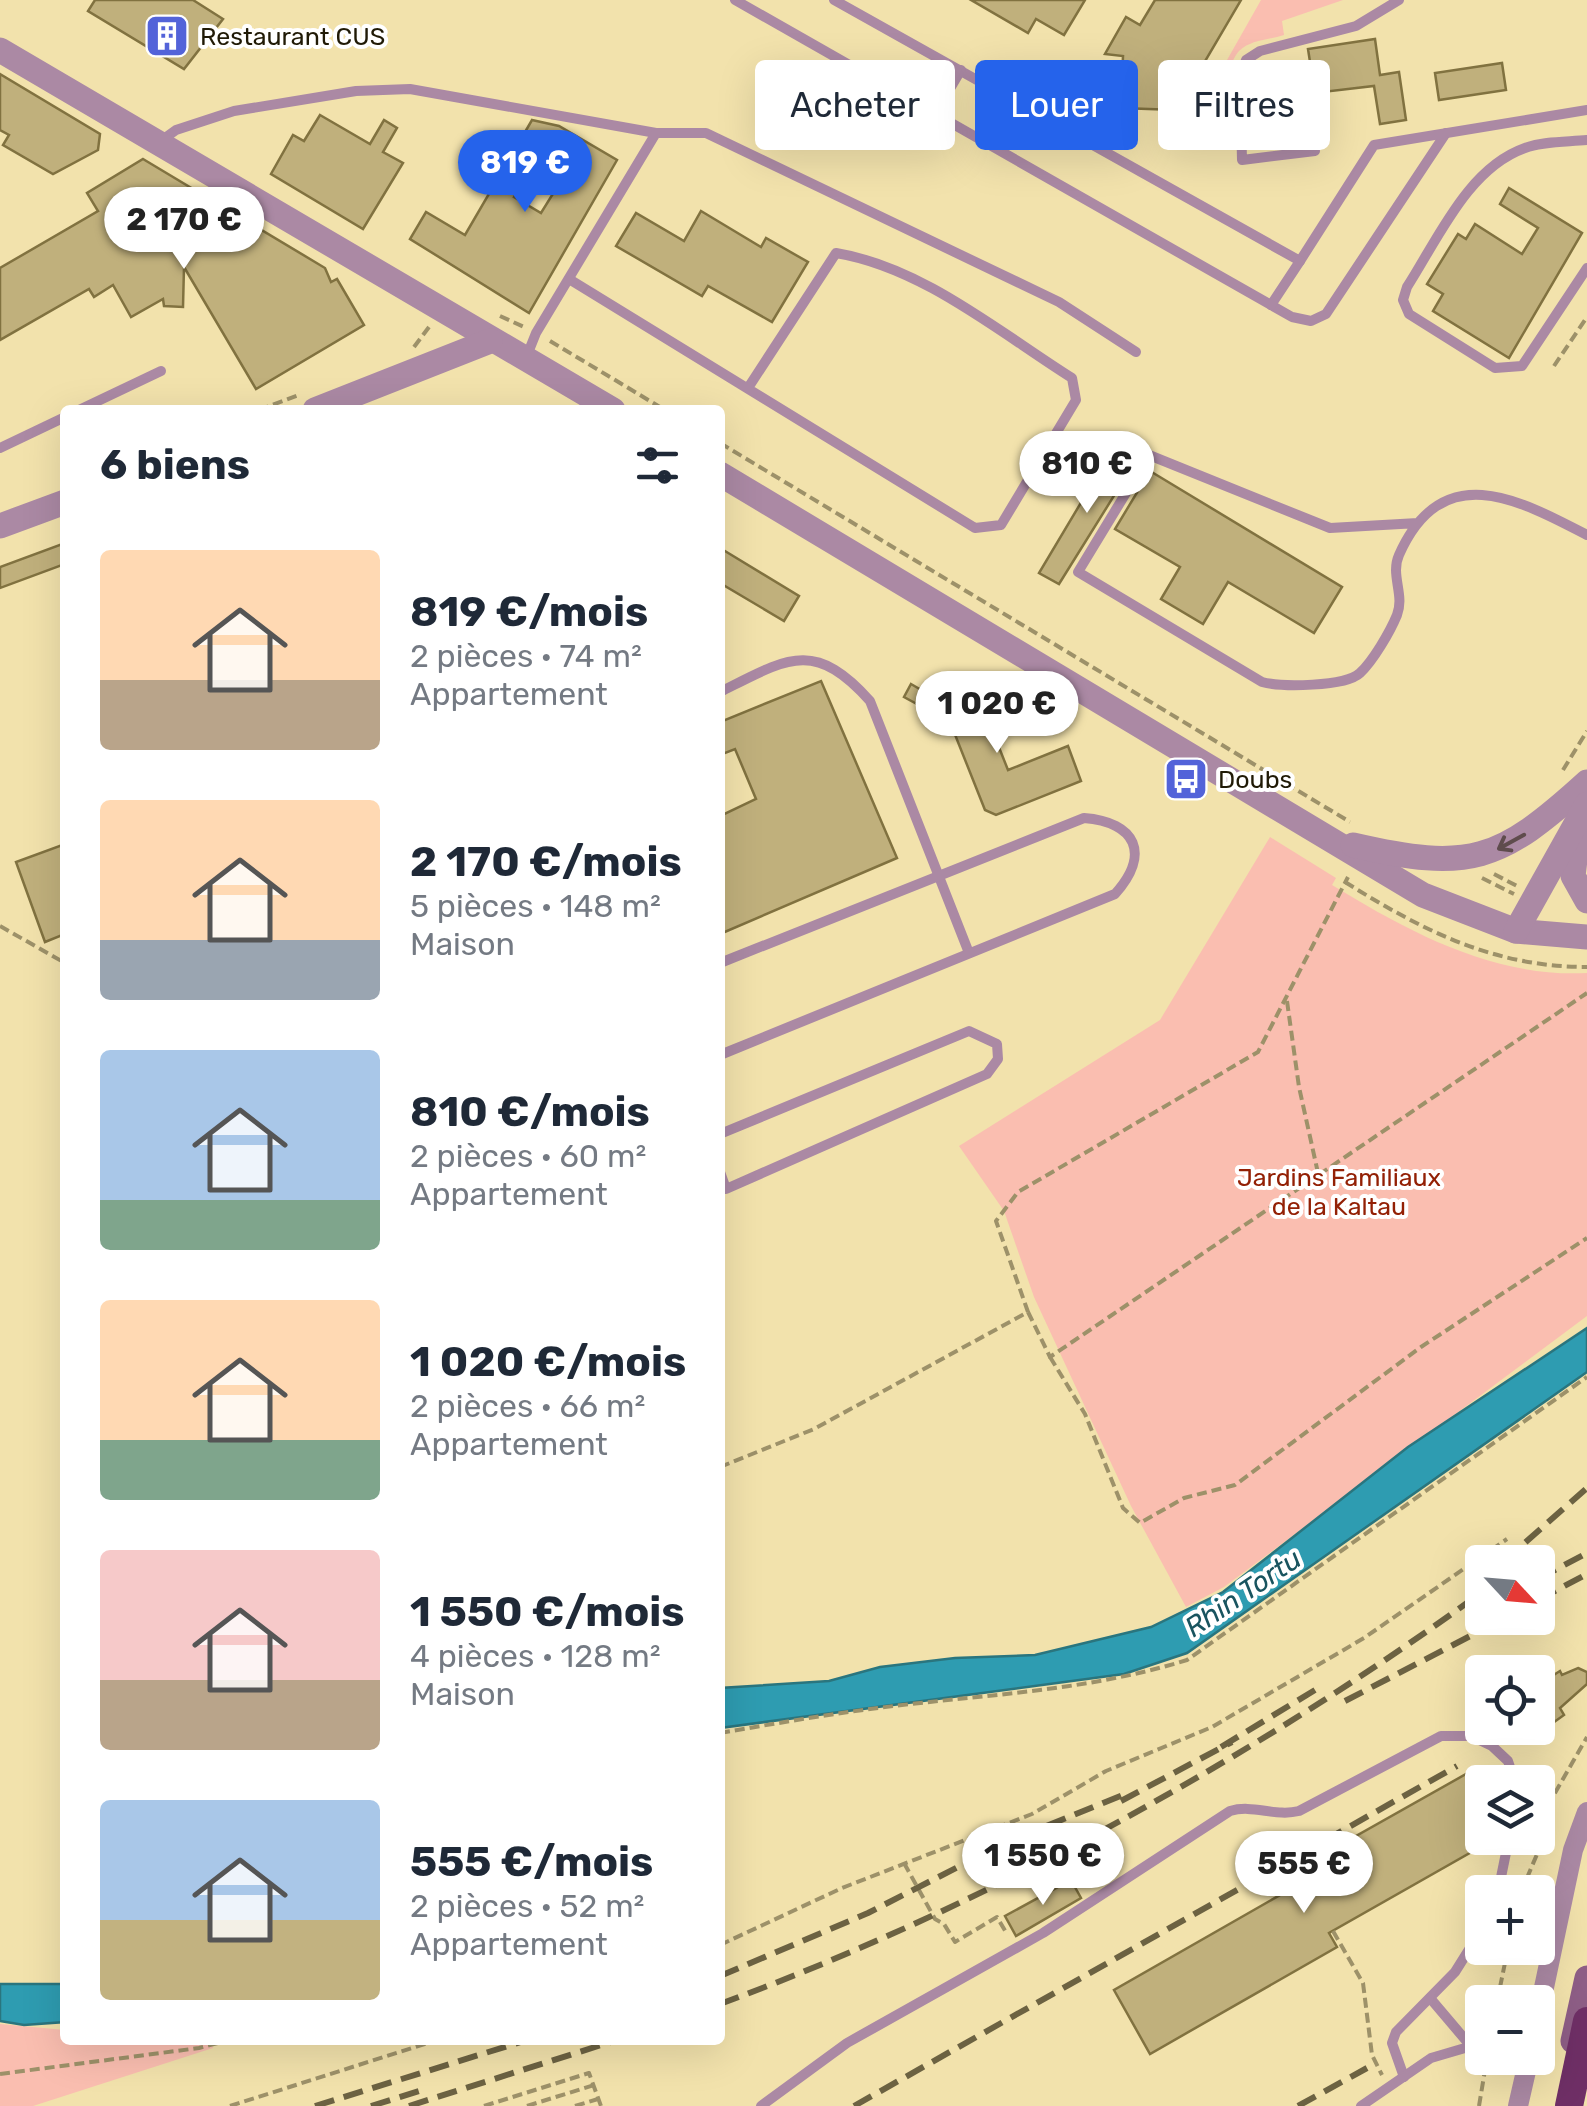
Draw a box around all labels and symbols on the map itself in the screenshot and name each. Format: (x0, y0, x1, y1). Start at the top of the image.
building icon: Restaurant CUS (144, 13, 190, 59)
place label: Restaurant CUS (200, 22, 385, 51)
pin: 819 € (455, 130, 595, 215)
pin: 2 170 € (92, 187, 276, 272)
pin: 810 € (1017, 431, 1157, 516)
pin: 1 020 € (905, 671, 1089, 756)
bus stop icon: Doubs (1163, 756, 1209, 802)
place label: Doubs (1218, 765, 1292, 794)
one-way arrow (1497, 832, 1525, 852)
park label: Jardins Familiaux de la Kaltau (1237, 1163, 1441, 1221)
water label: Rhin Tortu (1178, 1542, 1308, 1644)
north arrow (1465, 1545, 1555, 1635)
pin: 1 550 € (951, 1823, 1135, 1908)
pin: 555 € (1234, 1831, 1374, 1916)

